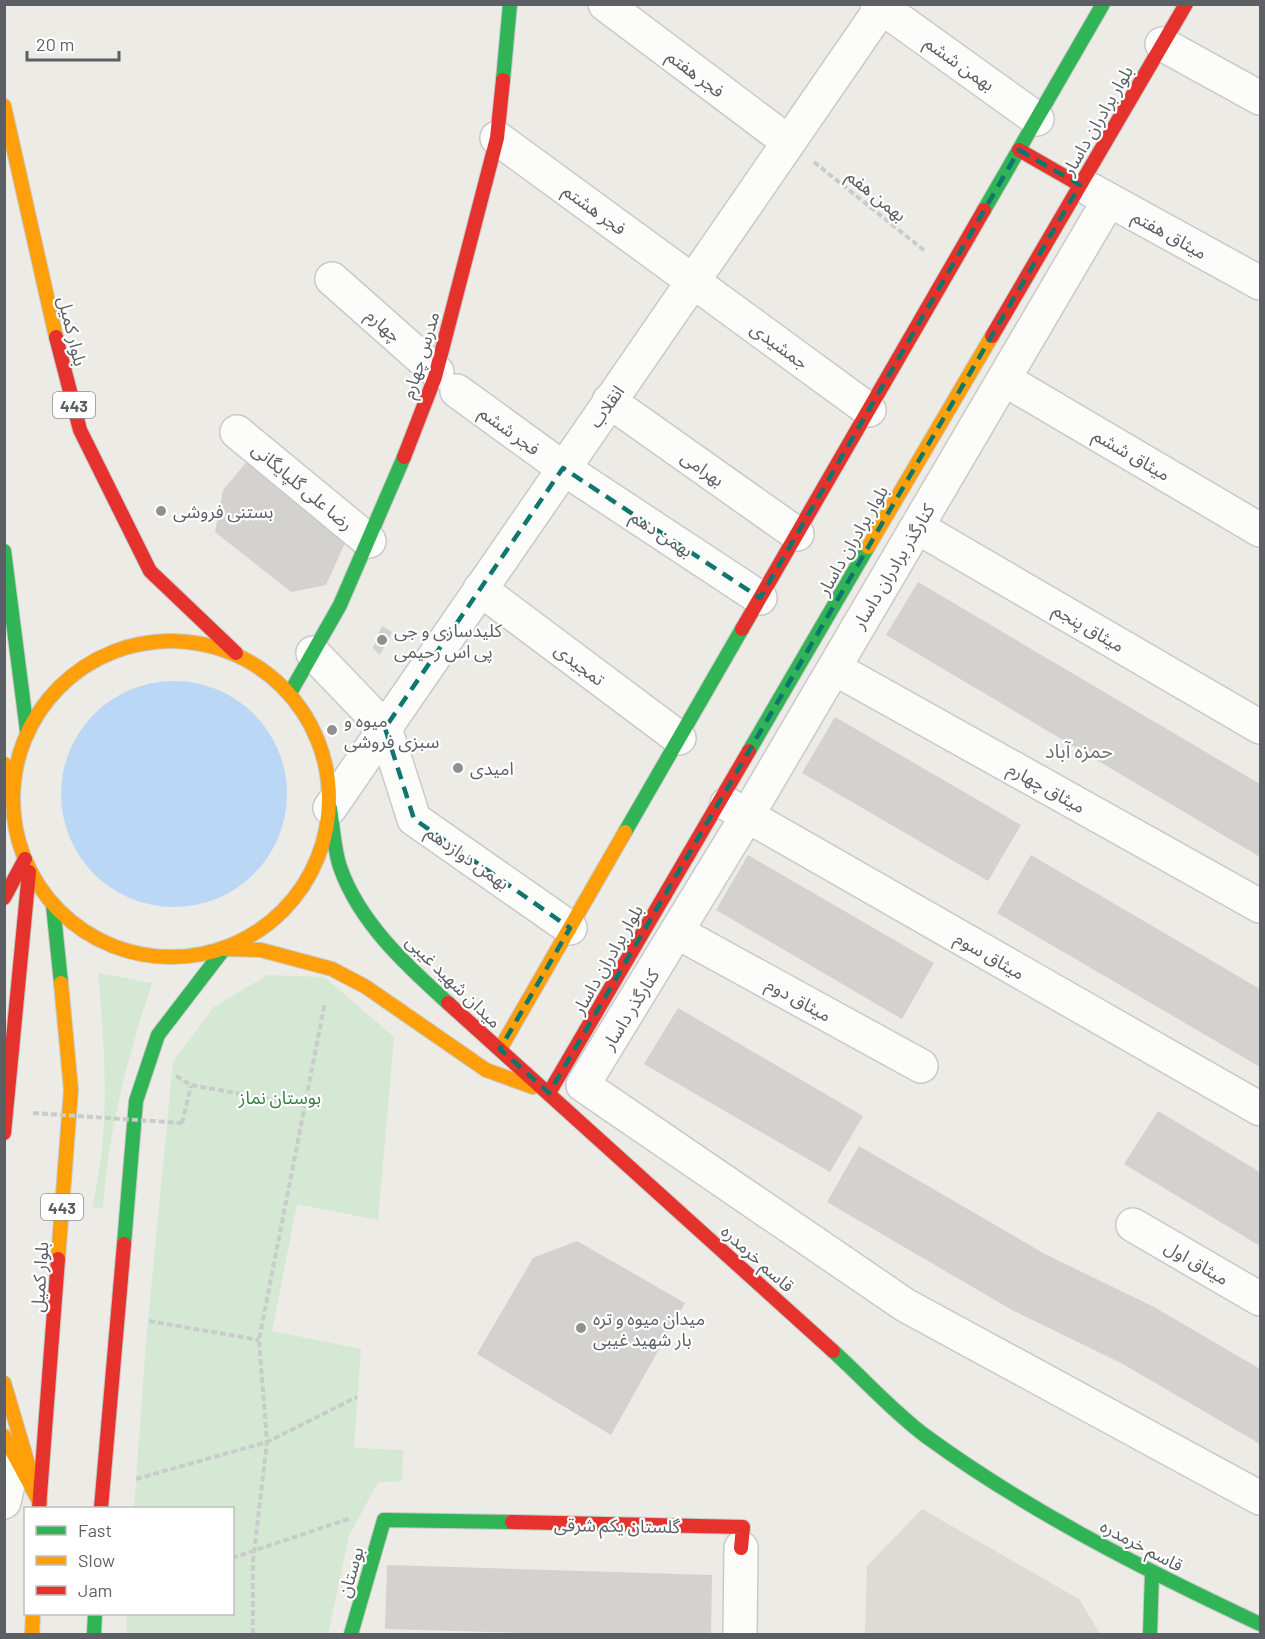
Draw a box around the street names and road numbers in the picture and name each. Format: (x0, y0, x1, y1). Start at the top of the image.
street label: بهمن ششم (919, 31, 999, 98)
street label: فجر هفتم (661, 44, 729, 104)
street label: بلوار برادران داسار (1056, 61, 1138, 180)
street label: بهمن هفم (841, 164, 911, 228)
street label: فجر هشتم (557, 179, 631, 242)
street label: میثاق هفتم (1127, 205, 1211, 266)
street label: بلوار کمیل (53, 294, 92, 368)
street label: چهارم (359, 304, 406, 349)
street label: مدرس چهارم (396, 309, 448, 402)
street label: جمشیدی (746, 317, 813, 374)
street label: انقلاب (584, 381, 628, 431)
road number: 443 (53, 392, 95, 418)
street label: فجر ششم (474, 401, 545, 462)
street label: میثاق ششم (1088, 423, 1174, 487)
street label: رضا علی گلپایگانی (247, 437, 358, 536)
street label: بهرامی (677, 445, 729, 491)
street label: بلوار برادران داسار (811, 481, 893, 600)
street label: کنارگذر برادران داسار (847, 499, 940, 634)
street label: بهمن دهم (625, 505, 697, 564)
street label: میثاق پنجم (1048, 598, 1129, 659)
street label: تمجیدی (550, 638, 609, 691)
street label: میثاق چهارم (1002, 757, 1090, 821)
street label: بهمن دوازدهم (420, 820, 514, 896)
street label: بلوار برادران داسار (566, 900, 648, 1019)
street label: میثاق سوم (949, 926, 1029, 987)
street label: میدان شهید غیبی (401, 930, 506, 1033)
street label: کنارگذر داسار (596, 964, 665, 1055)
street label: میثاق دوم (761, 972, 835, 1029)
road number: 443 (41, 1194, 83, 1220)
street label: قاسم خرمدره (715, 1220, 799, 1299)
street label: میثاق اول (1160, 1235, 1233, 1290)
street label: بلوار کمیل (26, 1241, 53, 1313)
street label: گلستان یکم شرقی (554, 1513, 681, 1540)
street label: قاسم خرمدره (1096, 1514, 1187, 1579)
street label: بوستان (332, 1544, 369, 1600)

